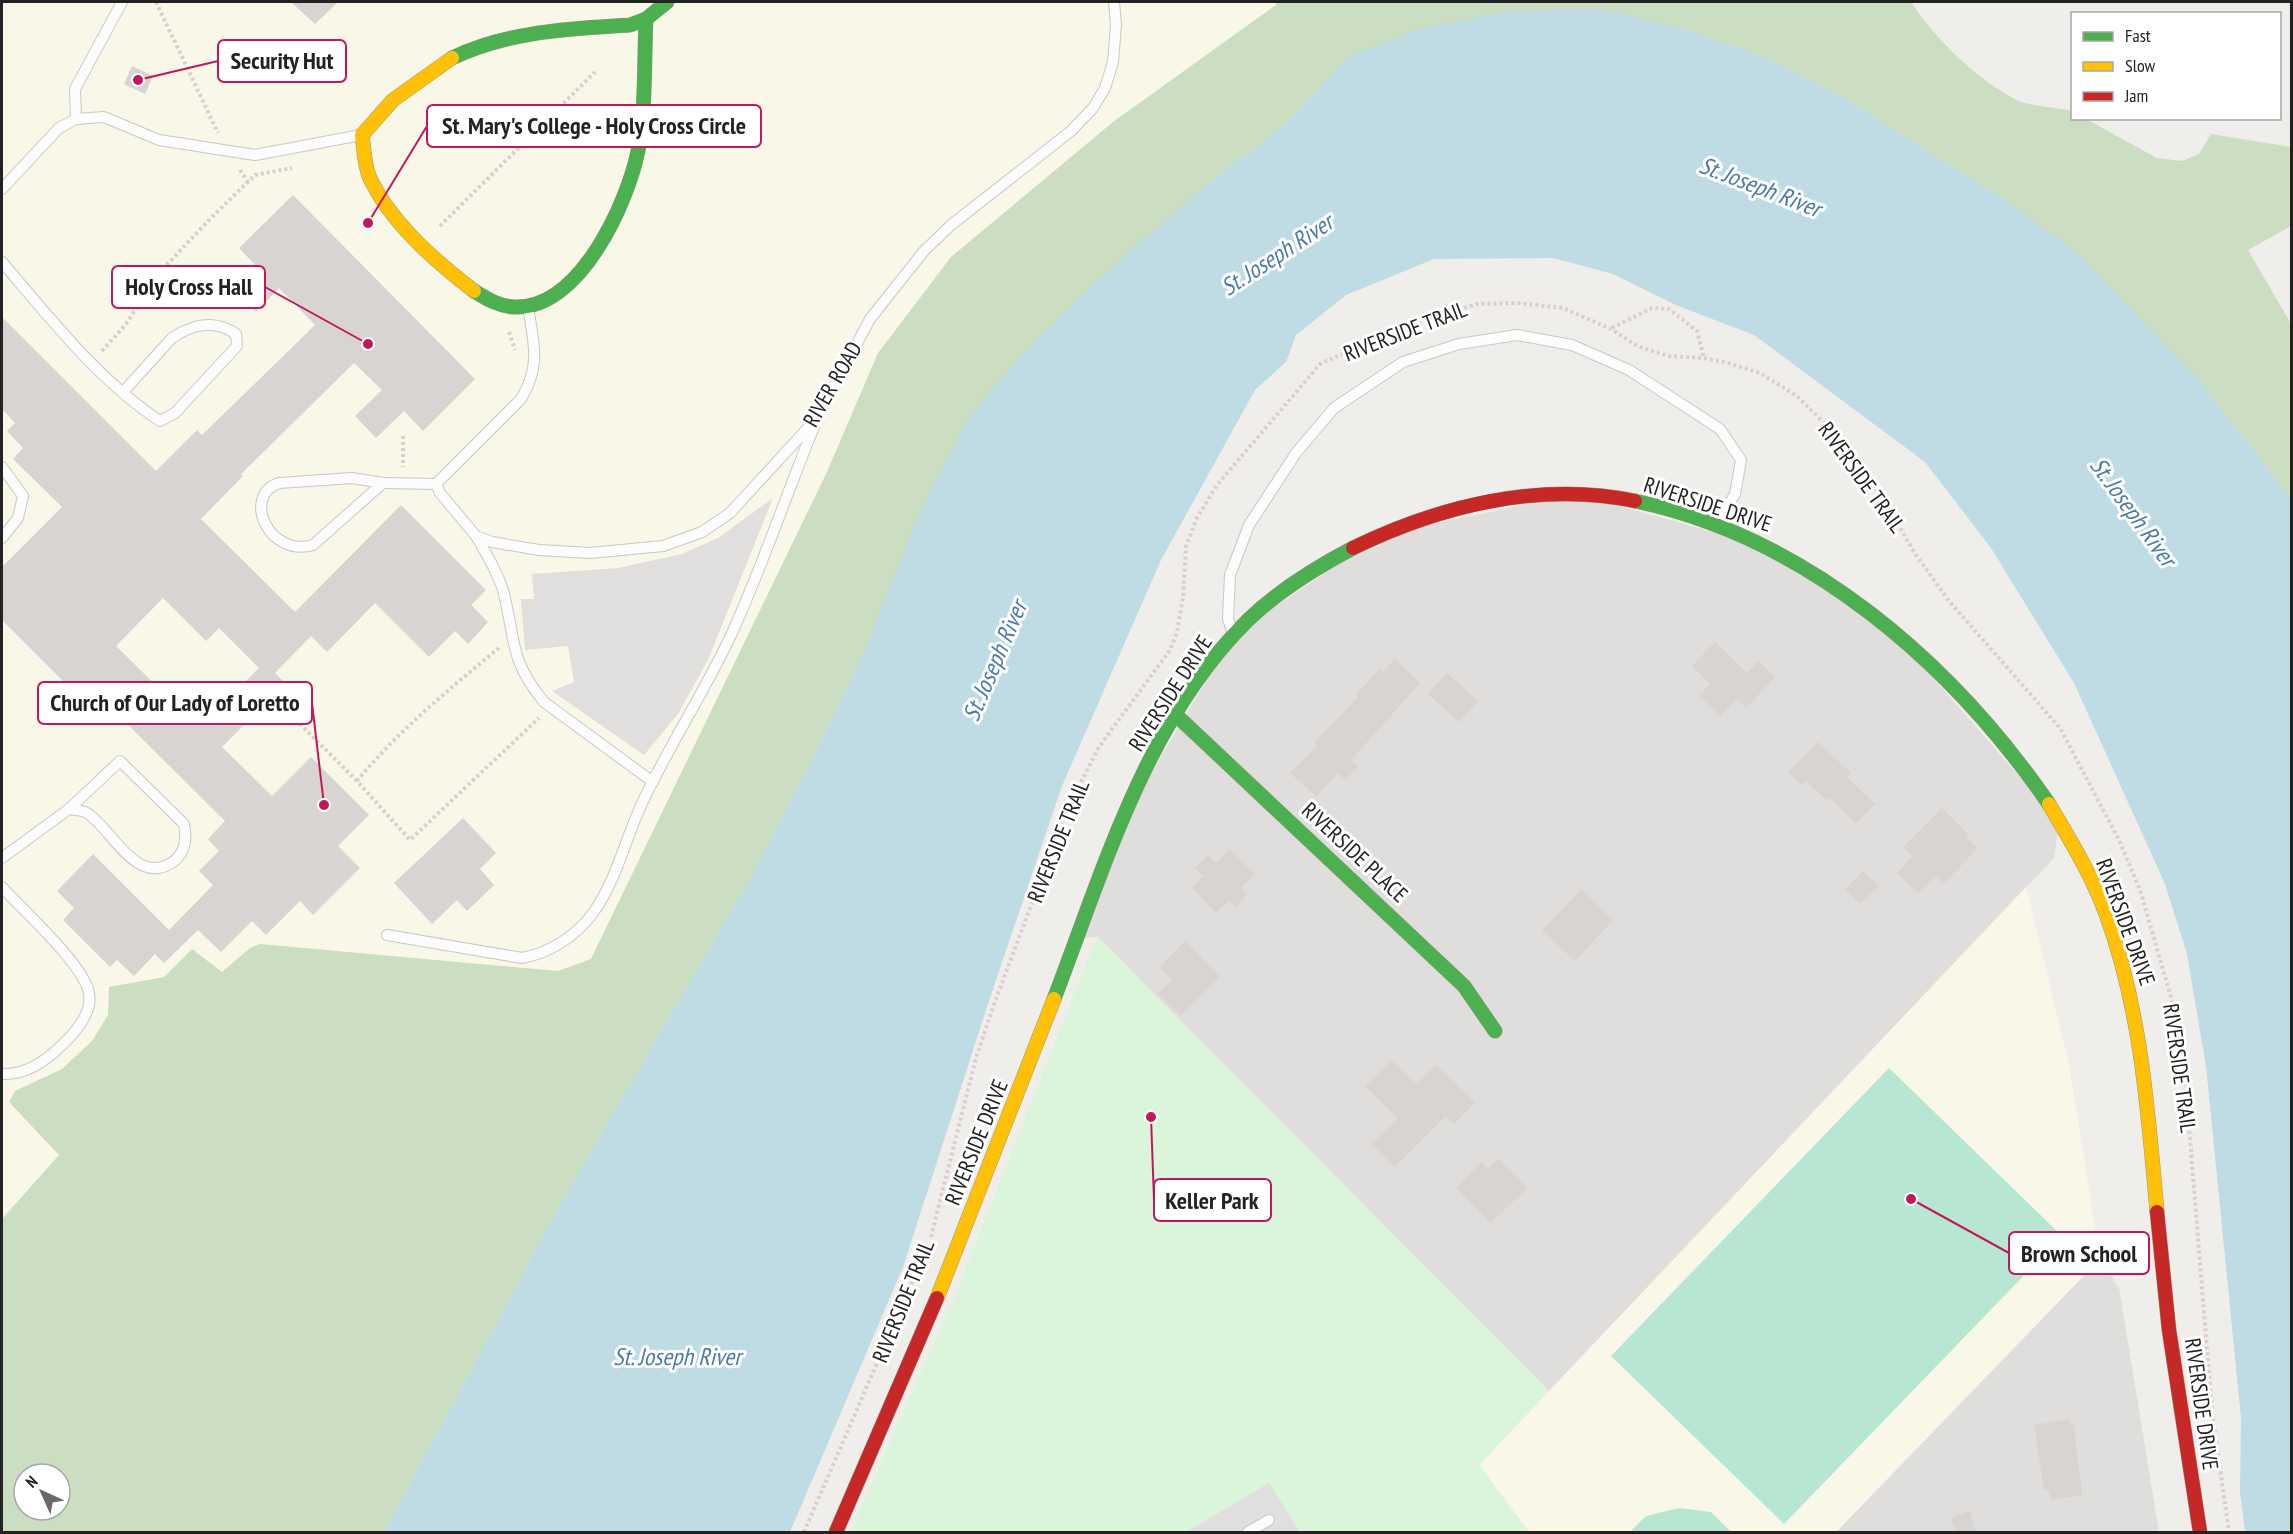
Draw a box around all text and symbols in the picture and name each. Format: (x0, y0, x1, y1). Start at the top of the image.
legend (2071, 12, 2281, 120)
text: Fast (2125, 24, 2151, 47)
callout: Security Hut (218, 40, 346, 82)
text: Security Hut (230, 45, 334, 76)
text: Slow (2125, 54, 2156, 77)
text: Jam (2124, 84, 2148, 107)
callout: St. Mary's College - Holy Cross Circle (427, 105, 761, 147)
text: St. Mary's College - Holy Cross Circle (442, 110, 746, 141)
water label: St. Joseph River (1695, 149, 1828, 225)
water label: St. Joseph River (1215, 205, 1341, 302)
callout: Holy Cross Hall (112, 266, 265, 308)
text: Holy Cross Hall (125, 271, 253, 302)
street label: RIVERSIDE TRAIL (1339, 295, 1471, 367)
street label: RIVER ROAD (796, 336, 868, 432)
street label: RIVERSIDE TRAIL (1812, 416, 1912, 538)
water label: St. Joseph River (2083, 451, 2185, 575)
street label: RIVERSIDE DRIVE (1640, 470, 1776, 538)
water label: St. Joseph River (955, 593, 1035, 726)
street label: RIVERSIDE DRIVE (1122, 630, 1218, 756)
callout: Church of Our Lady of Loretto (38, 682, 312, 724)
text: Church of Our Lady of Loretto (50, 687, 300, 718)
street label: RIVERSIDE TRAIL (1021, 775, 1095, 907)
street label: RIVERSIDE PLACE (1296, 796, 1414, 908)
street label: RIVERSIDE DRIVE (2090, 855, 2162, 989)
street label: RIVERSIDE TRAIL (2157, 1002, 2203, 1134)
street label: RIVERSIDE DRIVE (938, 1075, 1014, 1209)
callout: Keller Park (1154, 1179, 1271, 1221)
text: Keller Park (1165, 1185, 1259, 1216)
callout: Brown School (2009, 1232, 2149, 1274)
street label: RIVERSIDE TRAIL (866, 1235, 940, 1367)
text: Brown School (2021, 1238, 2137, 1269)
street label: RIVERSIDE DRIVE (2179, 1336, 2225, 1472)
water label: St. Joseph River (613, 1341, 744, 1372)
north arrow (12, 1462, 72, 1522)
text: N (21, 1471, 42, 1492)

